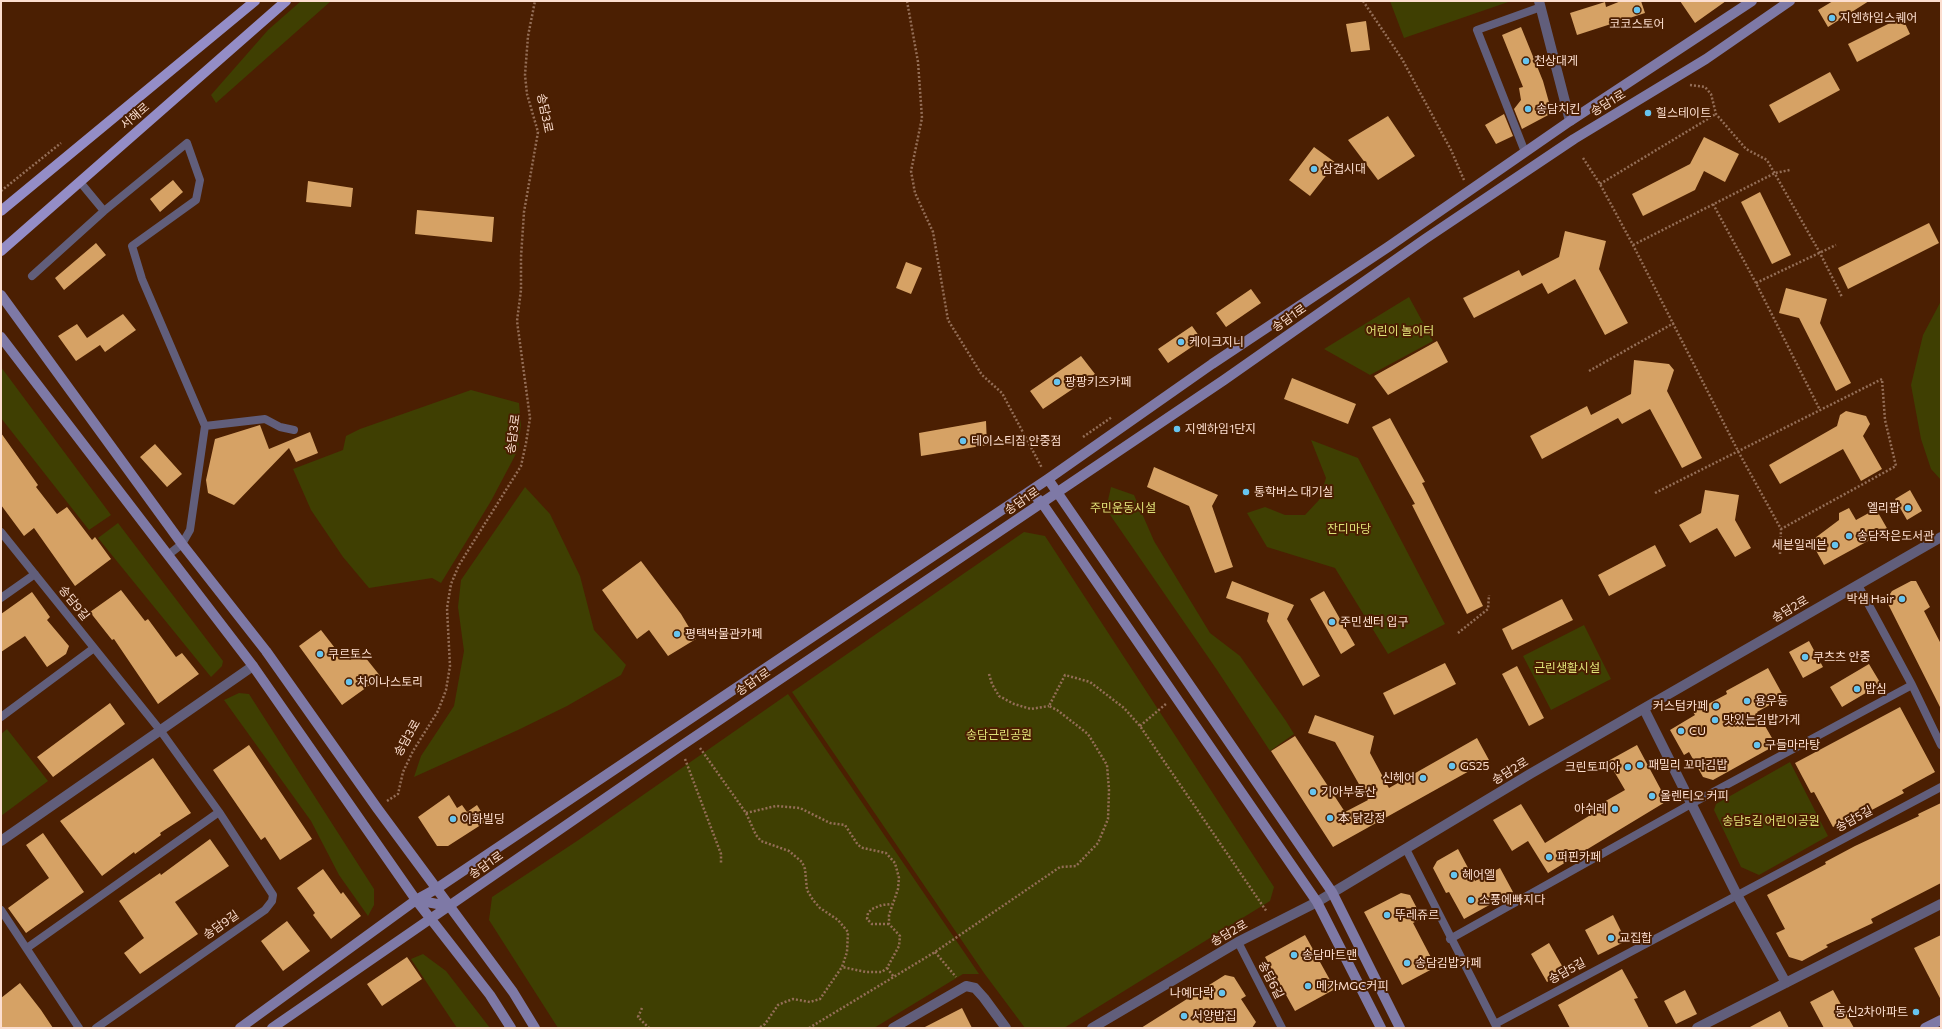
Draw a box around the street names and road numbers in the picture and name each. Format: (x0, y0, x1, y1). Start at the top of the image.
street label: 송담1로 (1588, 87, 1628, 119)
street label: 송담3로 (534, 92, 556, 134)
street label: 서해로 (118, 100, 152, 132)
street label: 송담1로 (1269, 301, 1309, 335)
street label: 송담3로 (503, 413, 523, 455)
street label: 송담1로 (1002, 484, 1042, 518)
street label: 송담9길 (56, 583, 92, 623)
street label: 송담2로 (1769, 593, 1811, 625)
street label: 송담1로 (733, 665, 773, 699)
street label: 송담3로 (391, 717, 423, 759)
street label: 송담2로 (1489, 755, 1531, 787)
street label: 송담5길 (1833, 803, 1875, 835)
street label: 송담1로 (466, 848, 506, 882)
street label: 송담9길 (200, 908, 242, 942)
street label: 송담2로 (1208, 917, 1250, 949)
street label: 송담5길 (1546, 955, 1588, 987)
street label: 송담6길 (1255, 959, 1287, 1001)

